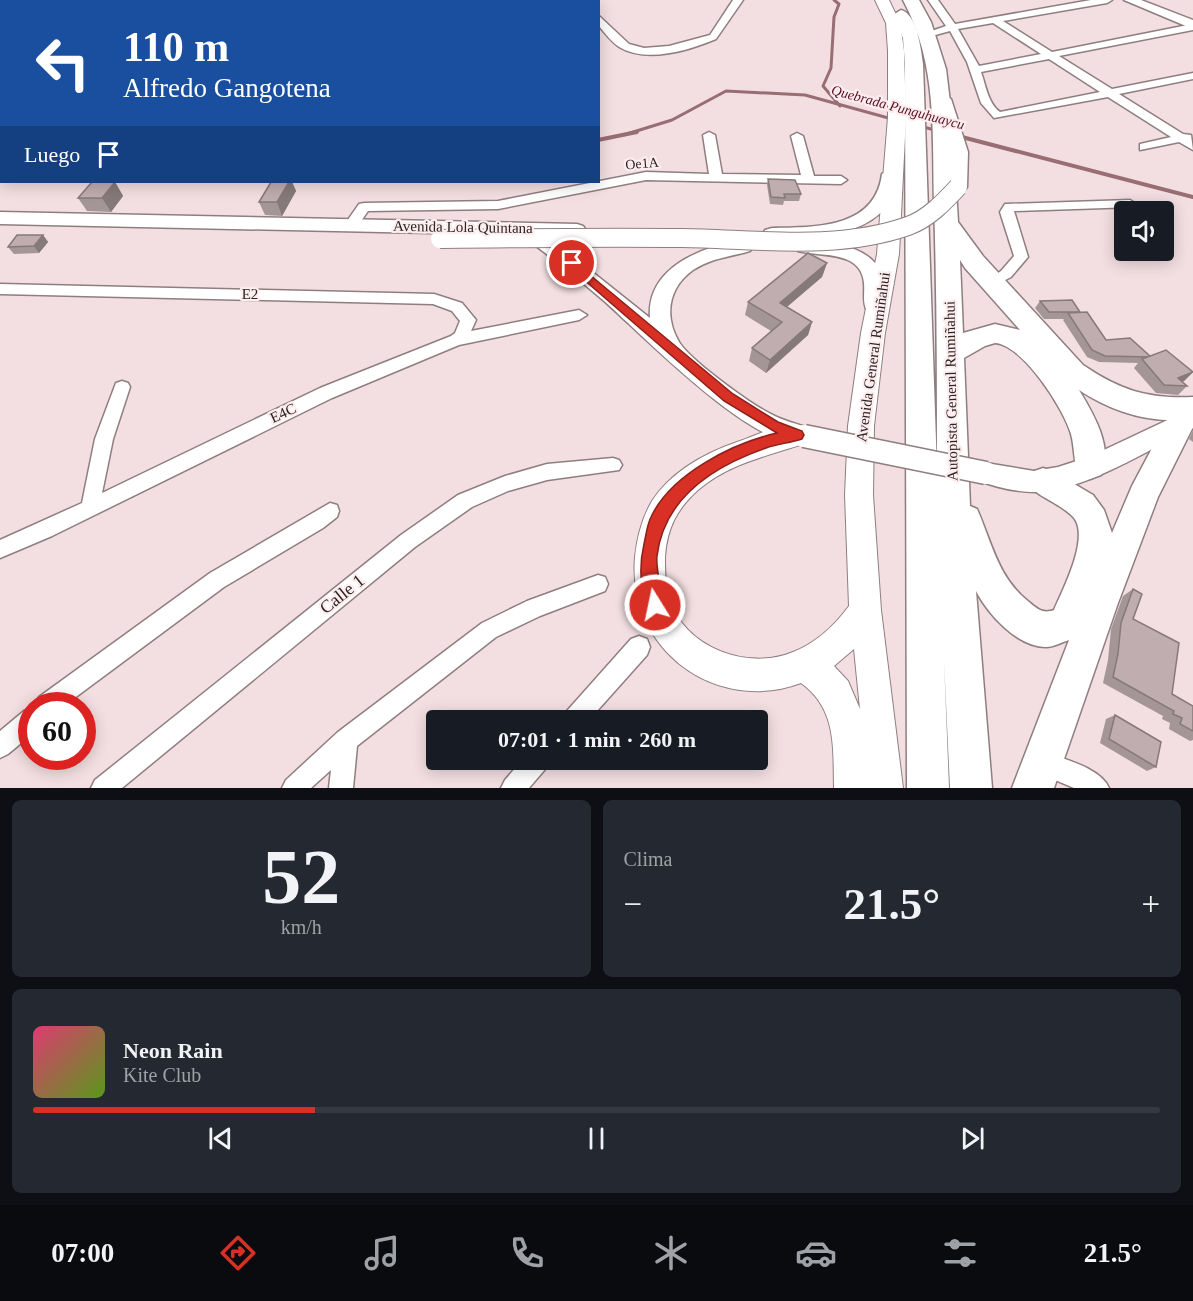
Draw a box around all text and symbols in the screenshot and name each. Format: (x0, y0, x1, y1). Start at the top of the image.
icon: left (24, 24, 102, 102)
text: 110 m (123, 24, 229, 70)
text: Alfredo Gangotena (123, 73, 331, 103)
water label: Quebrada Punguhuaycu (830, 82, 966, 132)
icon: arrive (92, 138, 125, 171)
text: Luego (24, 142, 80, 167)
street label: Oe1A (625, 154, 660, 172)
map controls (1114, 201, 1174, 261)
button: sound (1114, 201, 1174, 261)
street label: Avenida Lola Quintana (393, 218, 533, 236)
pin (546, 237, 597, 288)
icon: arrive (555, 246, 588, 279)
street label: Avenida General Rumiñahui (853, 271, 893, 443)
street label: E2 (242, 286, 258, 302)
street label: Autopista General Rumiñahui (941, 301, 961, 481)
street label: E4C (268, 400, 298, 426)
street label: Calle 1 (316, 570, 368, 618)
position arrow (623, 573, 687, 637)
speed limit sign: 60 (18, 692, 96, 770)
text: 07:01 · 1 min · 260 m (498, 727, 696, 752)
text: 52 (262, 833, 340, 920)
text: Clima (624, 848, 672, 870)
text: 21.5° (843, 879, 940, 929)
text: − (624, 886, 642, 922)
text: + (1141, 886, 1160, 922)
text: km/h (281, 916, 322, 938)
text: Neon Rain (123, 1038, 223, 1063)
text: Kite Club (123, 1064, 201, 1086)
icon: previous (204, 1122, 237, 1155)
icon: pause (580, 1122, 613, 1155)
icon: next (956, 1122, 989, 1155)
icon: directions (217, 1232, 259, 1274)
icon: music (361, 1232, 403, 1274)
icon: phone (506, 1232, 548, 1274)
icon: climate (650, 1232, 692, 1274)
icon: car (795, 1232, 837, 1274)
icon: filters (939, 1232, 981, 1274)
text: 07:00 (51, 1238, 114, 1268)
text: 21.5° (1084, 1238, 1142, 1268)

